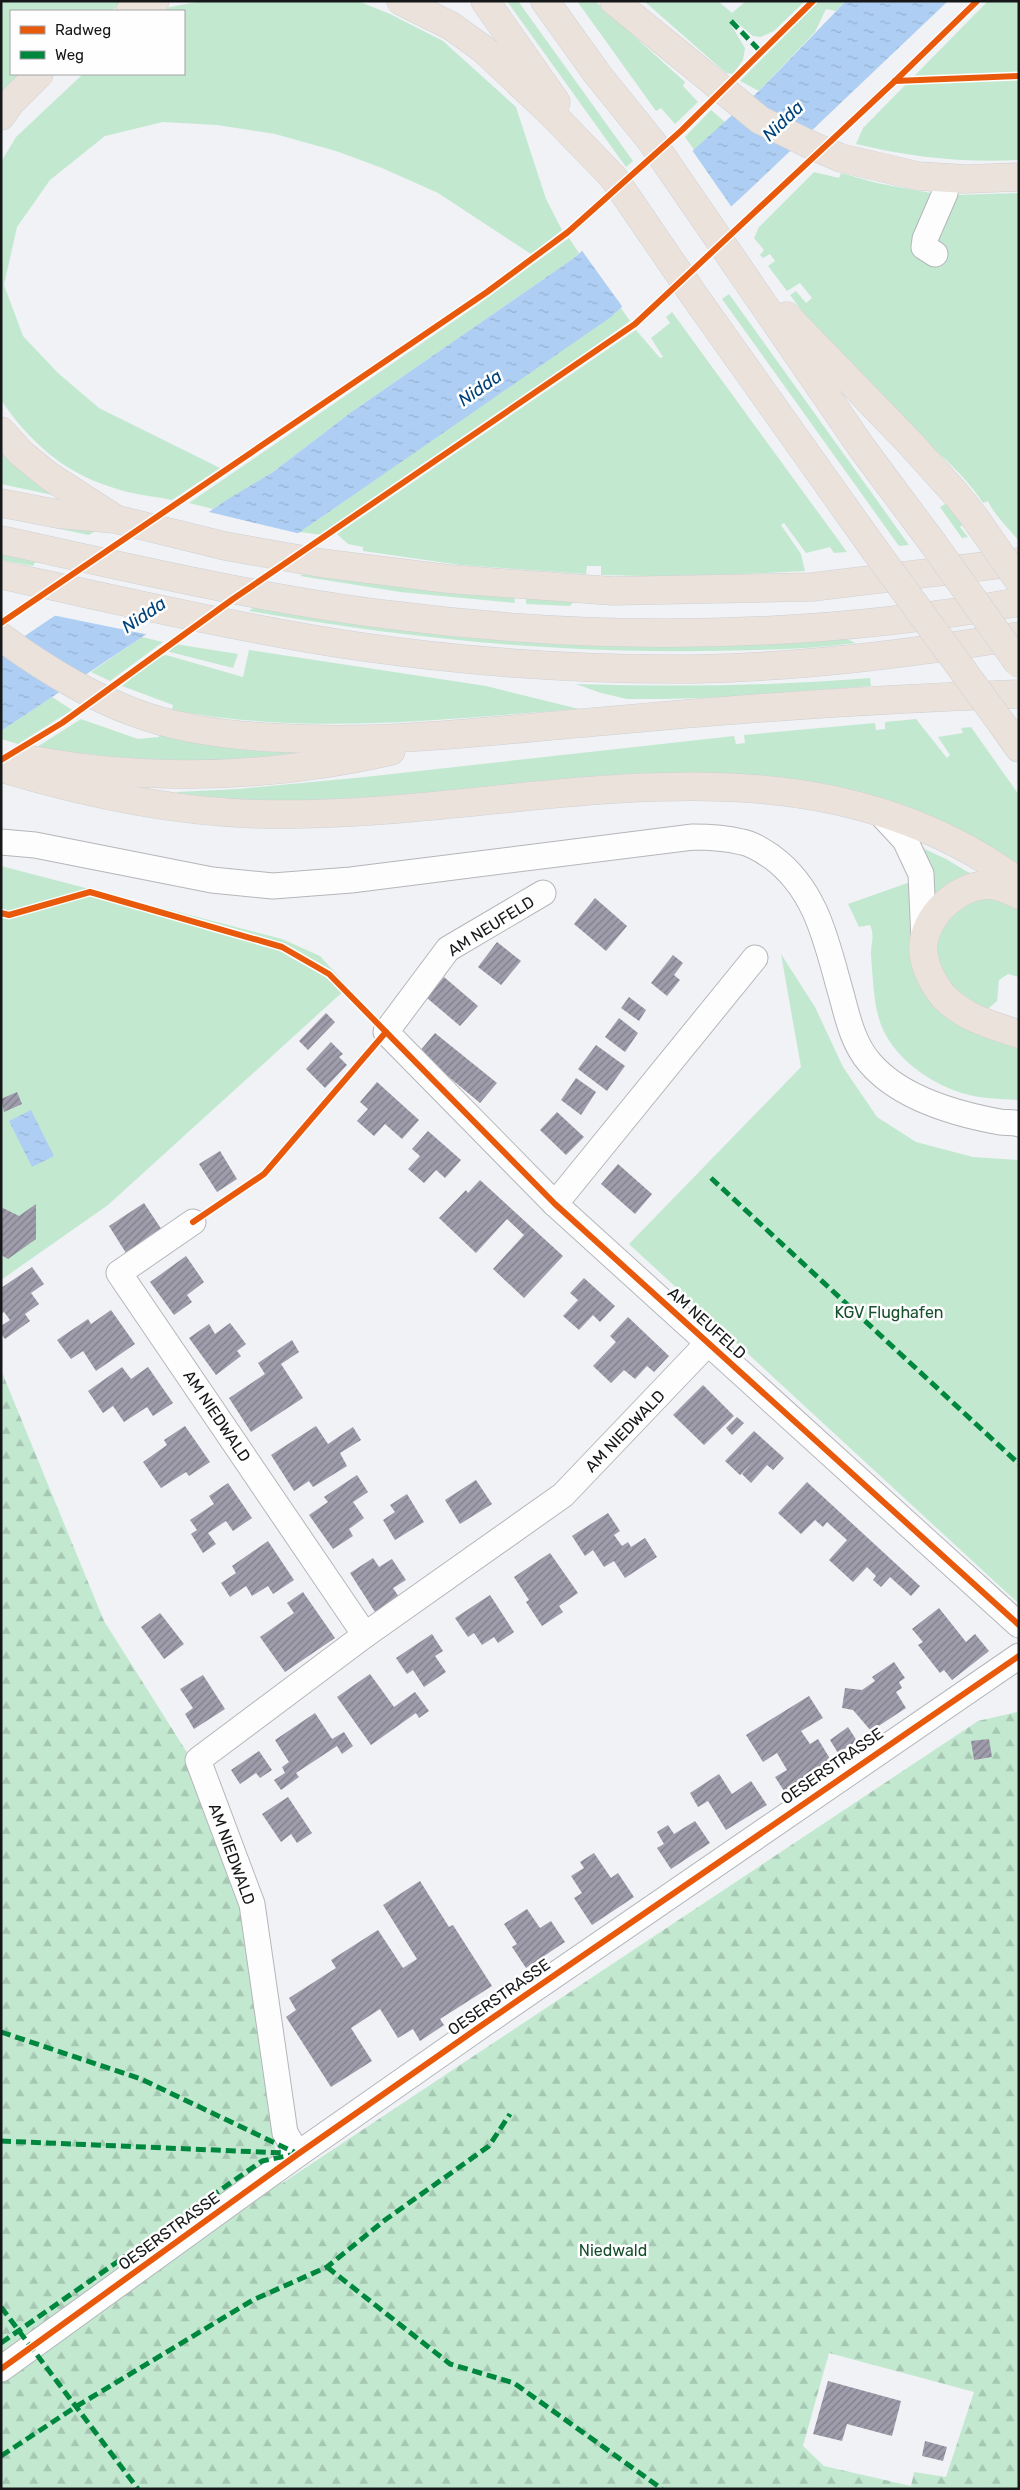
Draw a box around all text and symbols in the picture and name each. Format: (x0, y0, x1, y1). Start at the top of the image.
legend (10, 10, 185, 75)
text: Radweg (55, 21, 111, 39)
text: Weg (55, 46, 84, 64)
water label: Nidda (758, 96, 809, 146)
water label: Nidda (454, 365, 507, 411)
water label: Nidda (118, 592, 171, 638)
street label: AM NEUFELD (444, 892, 538, 960)
street label: AM NEUFELD (664, 1283, 750, 1363)
park label: KGV Flughafen (834, 1303, 944, 1322)
street label: AM NIEDWALD (179, 1367, 255, 1465)
street label: AM NIEDWALD (581, 1386, 669, 1476)
street label: OESERSTRASSE (777, 1724, 887, 1808)
street label: AM NIEDWALD (205, 1801, 259, 1907)
street label: OESERSTRASSE (444, 1955, 554, 2039)
street label: OESERSTRASSE (115, 2188, 223, 2274)
park label: Niedwald (579, 2241, 647, 2260)

